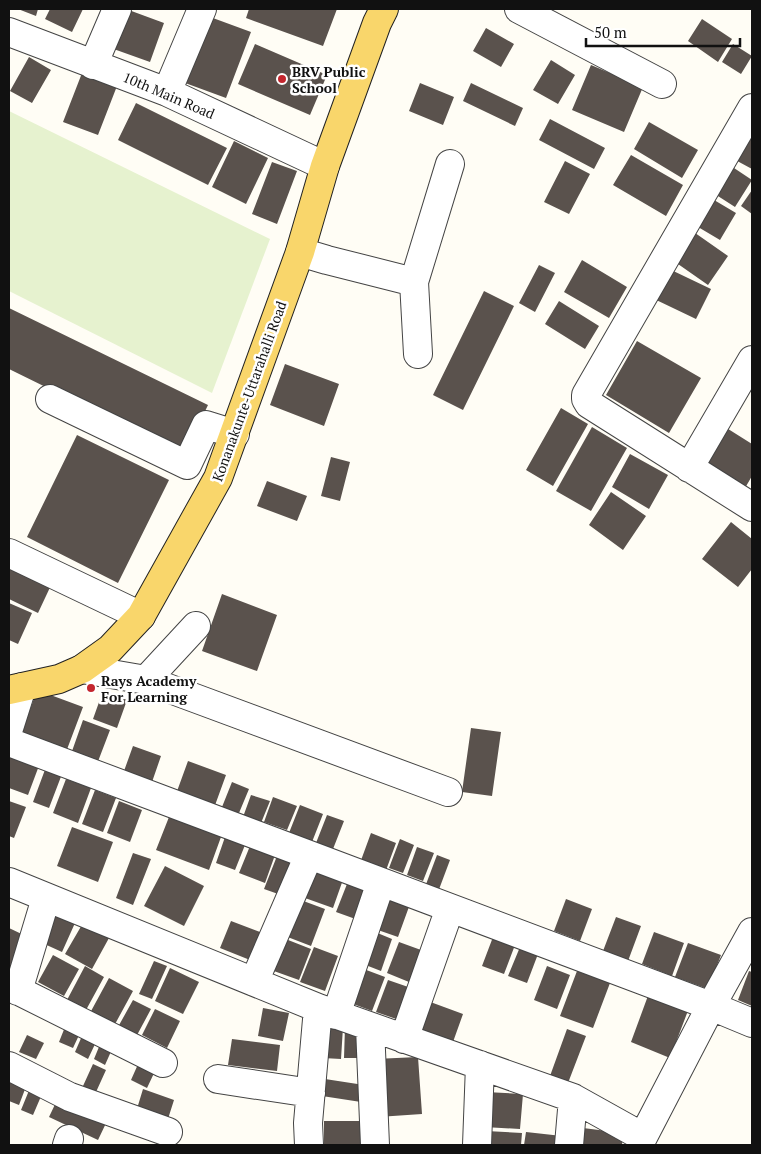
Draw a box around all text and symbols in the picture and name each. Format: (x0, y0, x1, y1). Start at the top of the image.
scale bar (586, 15, 740, 47)
text: 50 m (594, 22, 627, 42)
place label: BRV Public School (292, 62, 366, 97)
street label: 10th Main Road (120, 67, 218, 123)
marker: BRV Public School (276, 73, 288, 85)
street label: Konanakunte-Uttarahalli Road (207, 298, 291, 484)
place label: Rays Academy For Learning (101, 671, 197, 706)
marker: Rays Academy For Learning (85, 682, 97, 694)

